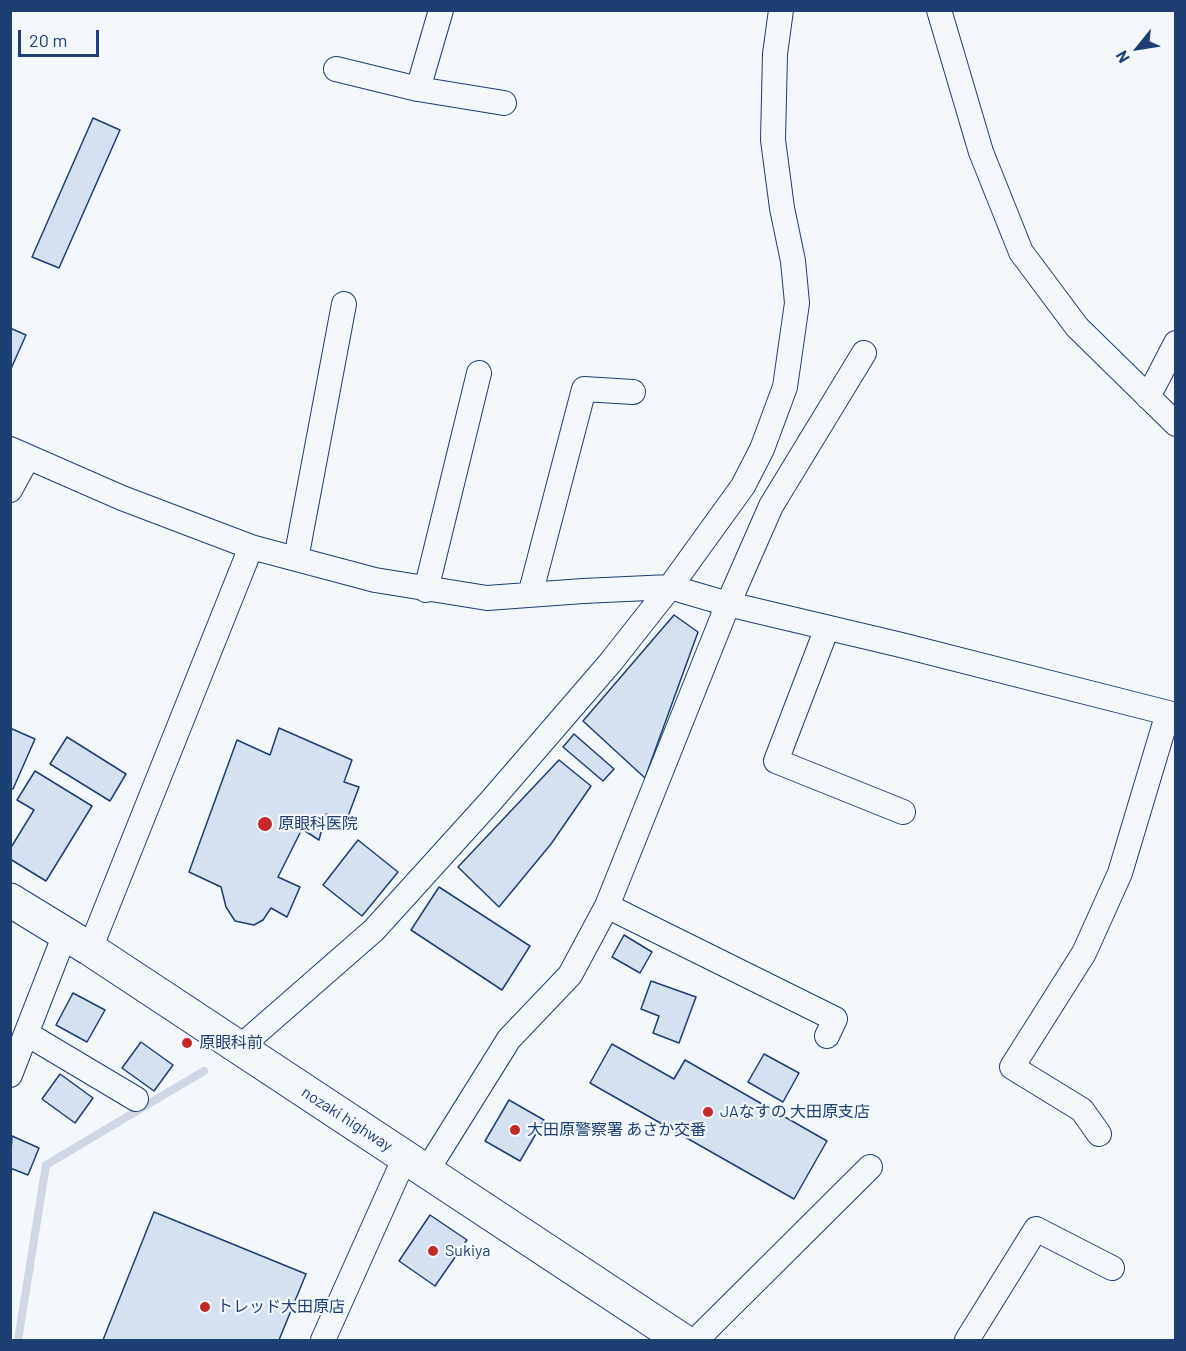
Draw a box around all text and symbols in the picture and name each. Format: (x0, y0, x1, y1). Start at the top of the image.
scale bar (21, 18, 102, 56)
north arrow (1108, 18, 1168, 78)
text: 20 m (29, 29, 67, 51)
text: N (1111, 48, 1133, 67)
place label: 原眼科医院 (278, 814, 358, 834)
marker: 原眼科医院 (256, 815, 274, 833)
place label: 原眼科前 (199, 1033, 263, 1053)
marker: 原眼科前 (180, 1036, 194, 1050)
street label: nozaki highway (298, 1083, 396, 1155)
place label: JAなすの 大田原支店 (720, 1102, 870, 1122)
marker: JAなすの 大田原支店 (701, 1105, 715, 1119)
place label: 大田原警察署 あさか交番 (527, 1120, 706, 1140)
marker: 大田原警察署 あさか交番 (508, 1123, 522, 1137)
place label: Sukiya (445, 1241, 490, 1261)
marker: Sukiya (426, 1244, 440, 1258)
place label: トレッド大田原店 (217, 1297, 345, 1317)
marker: トレッド大田原店 (198, 1300, 212, 1314)

